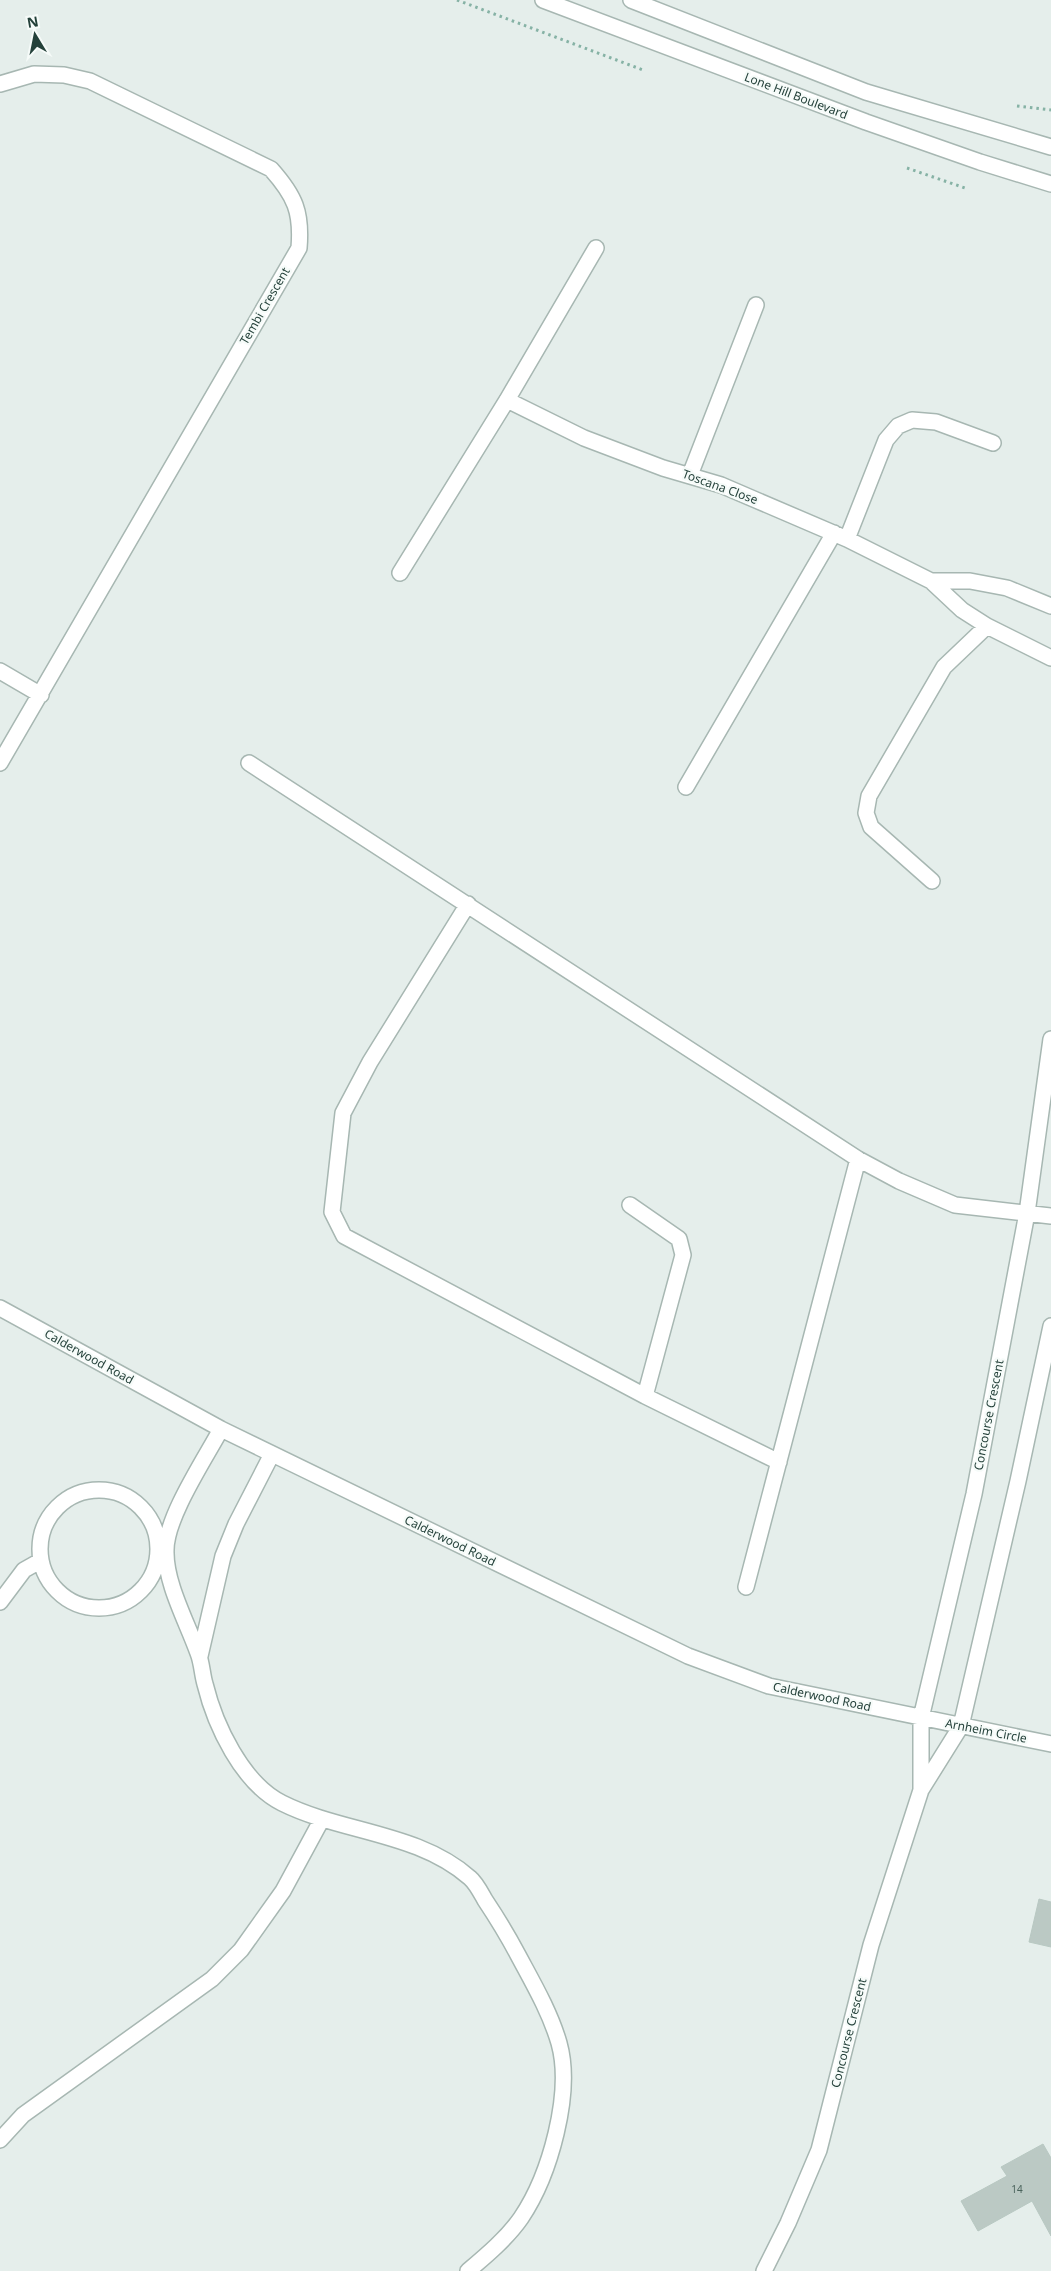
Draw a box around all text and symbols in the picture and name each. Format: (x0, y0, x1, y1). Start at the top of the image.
north arrow (10, 10, 60, 60)
text: N (25, 11, 40, 32)
street label: Lone Hill Boulevard (742, 68, 850, 123)
street label: Tembi Crescent (236, 263, 294, 347)
street label: Toscana Close (680, 465, 760, 508)
street label: Calderwood Road (41, 1325, 137, 1388)
street label: Concourse Crescent (969, 1357, 1008, 1472)
street label: Calderwood Road (402, 1511, 499, 1570)
street label: Calderwood Road (772, 1678, 873, 1715)
street label: Arnheim Circle (944, 1714, 1029, 1747)
street label: Concourse Crescent (827, 1976, 871, 2089)
house number: 14 (1011, 2182, 1023, 2196)

